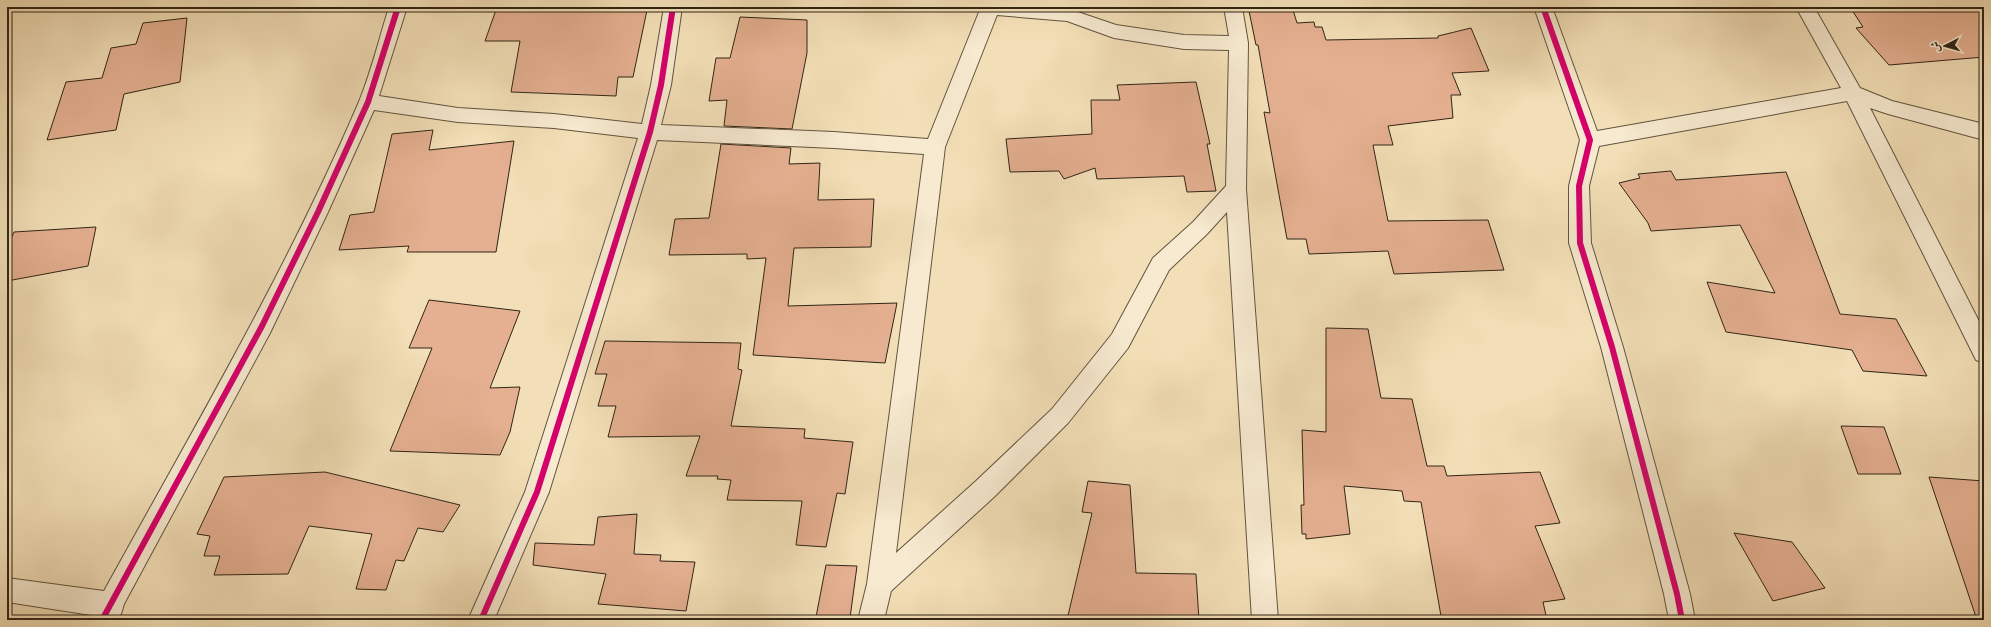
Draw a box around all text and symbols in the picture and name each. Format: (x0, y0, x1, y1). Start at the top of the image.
north arrow (1925, 26, 1965, 66)
text: ش (1929, 41, 1945, 53)

